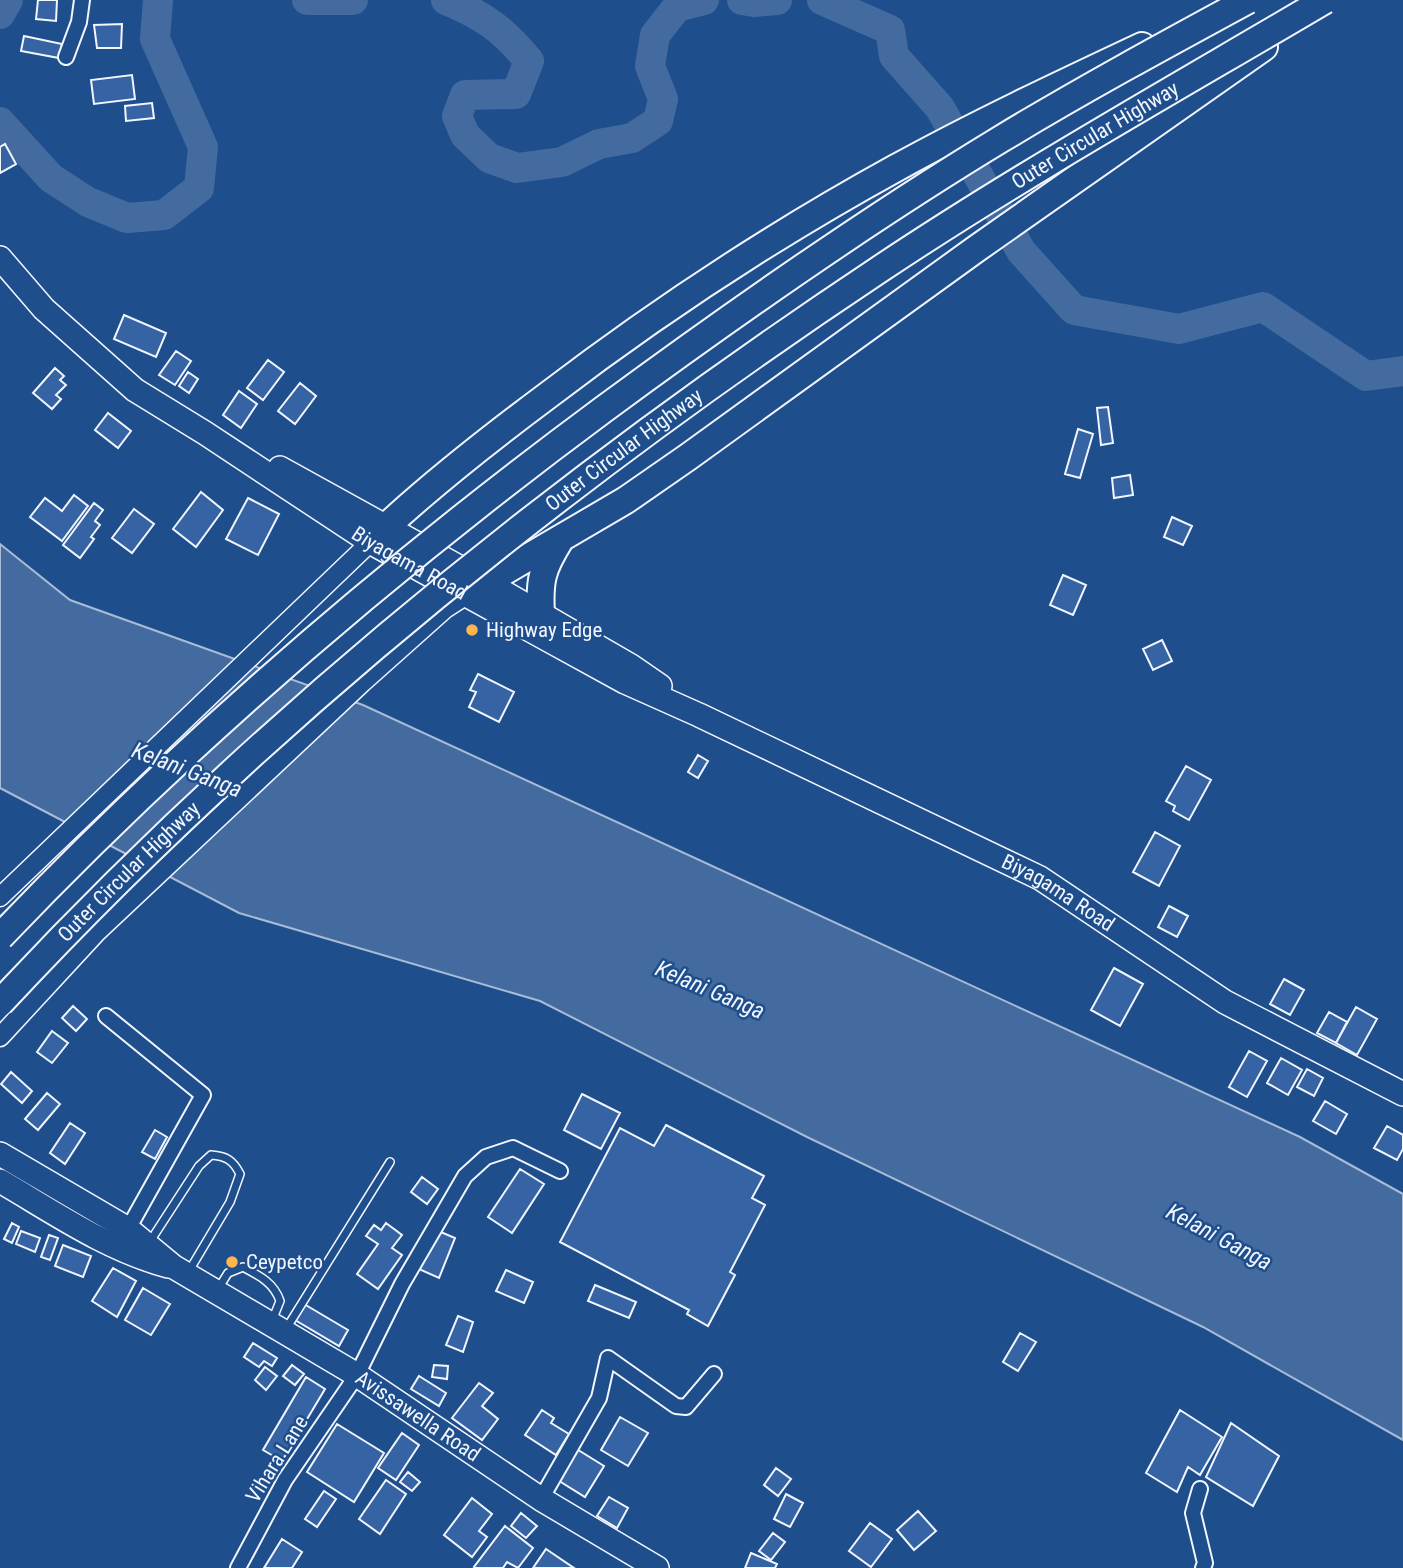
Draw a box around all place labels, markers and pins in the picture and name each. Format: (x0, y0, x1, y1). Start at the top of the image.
place label: Highway Edge (486, 618, 602, 642)
marker: Highway Edge (464, 622, 480, 638)
place label: Ceypetco (246, 1250, 323, 1274)
marker: Ceypetco (224, 1254, 240, 1270)

